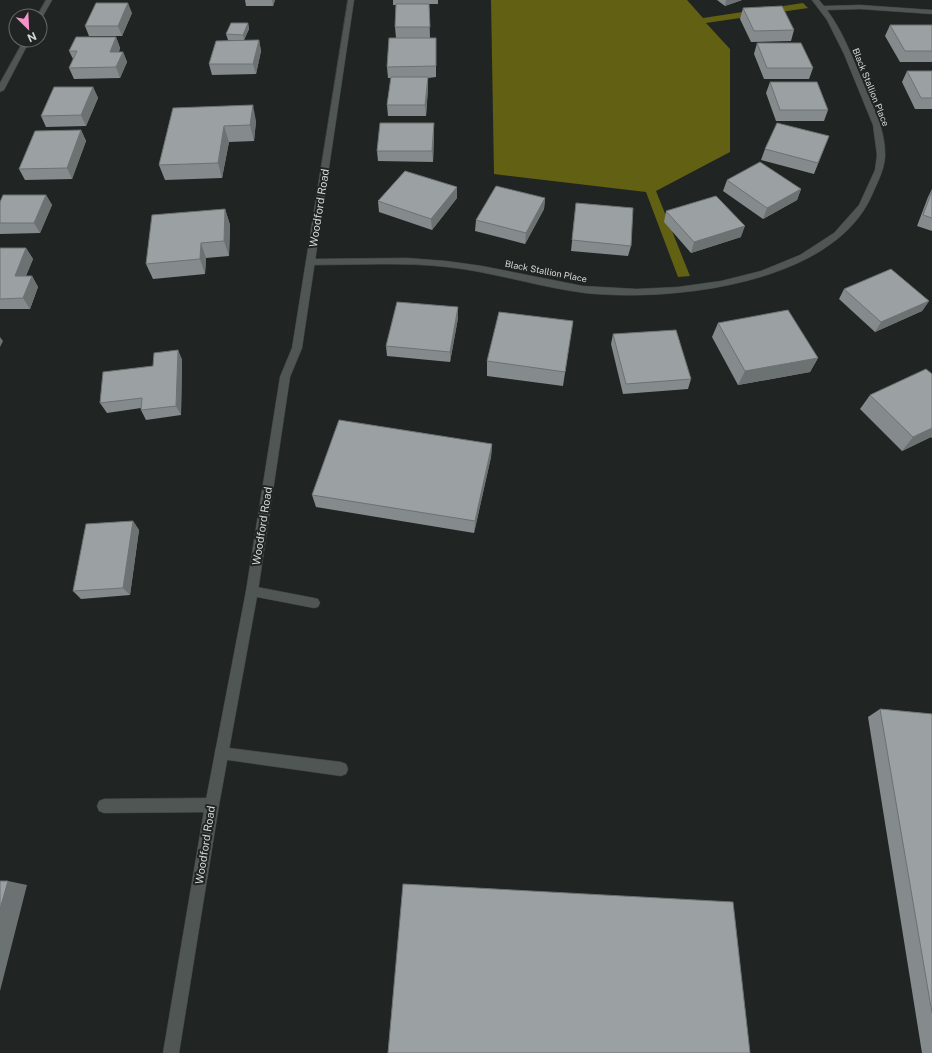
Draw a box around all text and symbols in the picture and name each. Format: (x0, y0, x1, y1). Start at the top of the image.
north arrow (8, 8, 48, 48)
text: N (26, 30, 38, 44)
street label: Black Stallion Place (850, 46, 892, 128)
street label: Woodford Road (307, 168, 331, 248)
street label: Black Stallion Place (504, 258, 588, 284)
street label: Woodford Road (250, 486, 274, 566)
street label: Woodford Road (193, 805, 217, 885)

